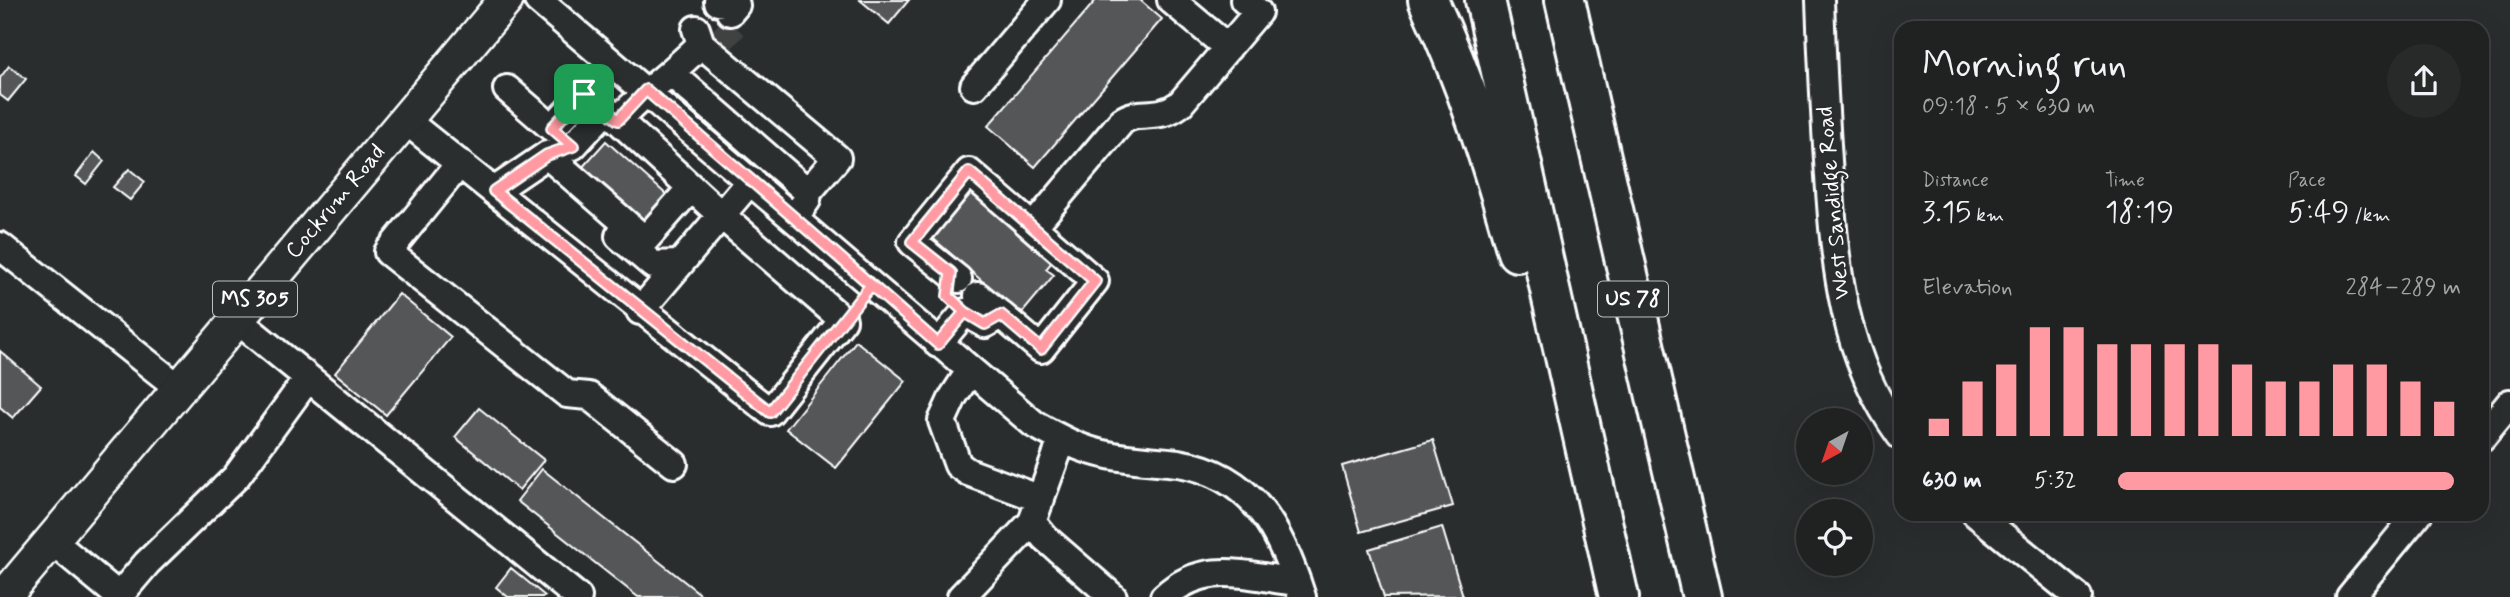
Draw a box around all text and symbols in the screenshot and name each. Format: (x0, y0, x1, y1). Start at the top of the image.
text: Morning run (1922, 41, 2127, 90)
button: share (2387, 44, 2461, 118)
pin (554, 64, 614, 124)
icon: arrive (565, 75, 603, 113)
text: 09:18 · 5 × 630 m (1922, 92, 2095, 122)
street label: West Sandidge Road (1811, 105, 1859, 301)
street label: Cockrum Road (279, 138, 393, 266)
text: Distance (1922, 168, 1989, 193)
text: Time (2105, 168, 2145, 193)
text: Pace (2288, 168, 2326, 193)
text: 3.15 (1922, 193, 1971, 232)
text: 18:19 (2105, 193, 2174, 232)
text: 5:49 (2288, 193, 2349, 232)
text: km (1971, 203, 2004, 228)
text: /km (2349, 203, 2391, 228)
text: Elevation (1922, 273, 2013, 303)
text: 284–289 m (2345, 273, 2461, 303)
road number: MS 305 (213, 282, 297, 316)
road number: US 78 (1598, 282, 1668, 316)
north arrow (1796, 408, 1872, 485)
map controls (1796, 408, 1873, 576)
text: 630 m (1922, 466, 1982, 496)
text: 5:32 (2034, 466, 2076, 496)
button: locate (1796, 499, 1873, 576)

